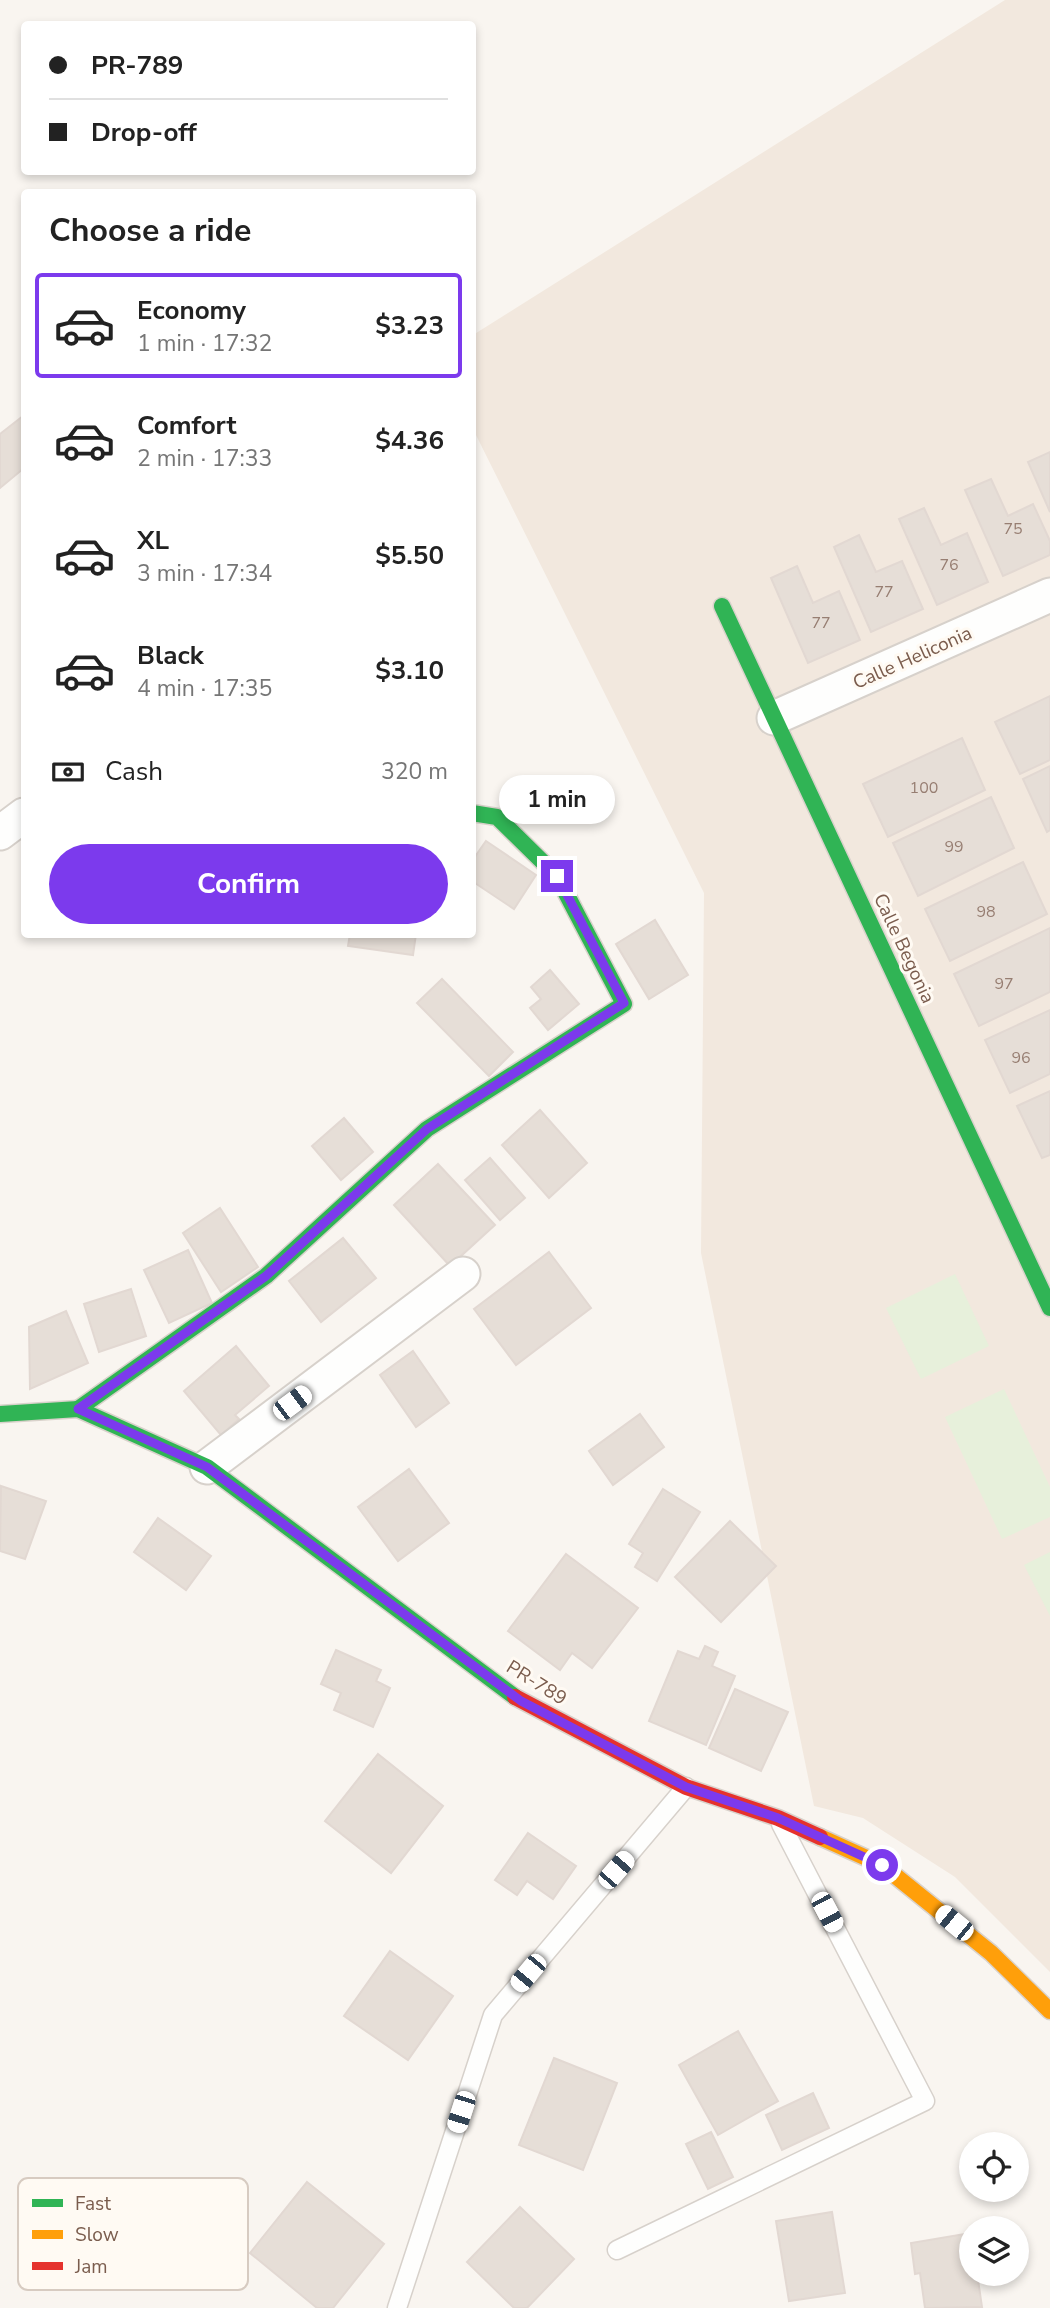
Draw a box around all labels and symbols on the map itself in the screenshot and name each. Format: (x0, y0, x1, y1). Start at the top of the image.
house number: 75 (1003, 518, 1023, 540)
house number: 76 (939, 554, 959, 576)
house number: 77 (874, 581, 894, 603)
house number: 77 (811, 612, 831, 634)
street label: Calle Heliconia (849, 620, 976, 696)
callout: 1 min (499, 774, 615, 824)
house number: 100 (910, 777, 938, 799)
house number: 99 (944, 836, 964, 858)
route end (541, 860, 573, 892)
street label: Calle Begonia (867, 889, 941, 1008)
house number: 98 (976, 901, 996, 923)
house number: 97 (994, 973, 1014, 995)
house number: 96 (1011, 1047, 1031, 1069)
car (269, 1382, 316, 1424)
street label: PR-789 (501, 1654, 572, 1712)
car (595, 1847, 638, 1893)
route start (866, 1849, 898, 1881)
car (808, 1889, 847, 1935)
car (932, 1902, 977, 1944)
car (507, 1950, 550, 1996)
car (445, 2089, 478, 2135)
legend (18, 2178, 248, 2290)
text: Fast (75, 2191, 111, 2217)
text: Slow (75, 2222, 119, 2248)
text: Jam (74, 2254, 108, 2280)

